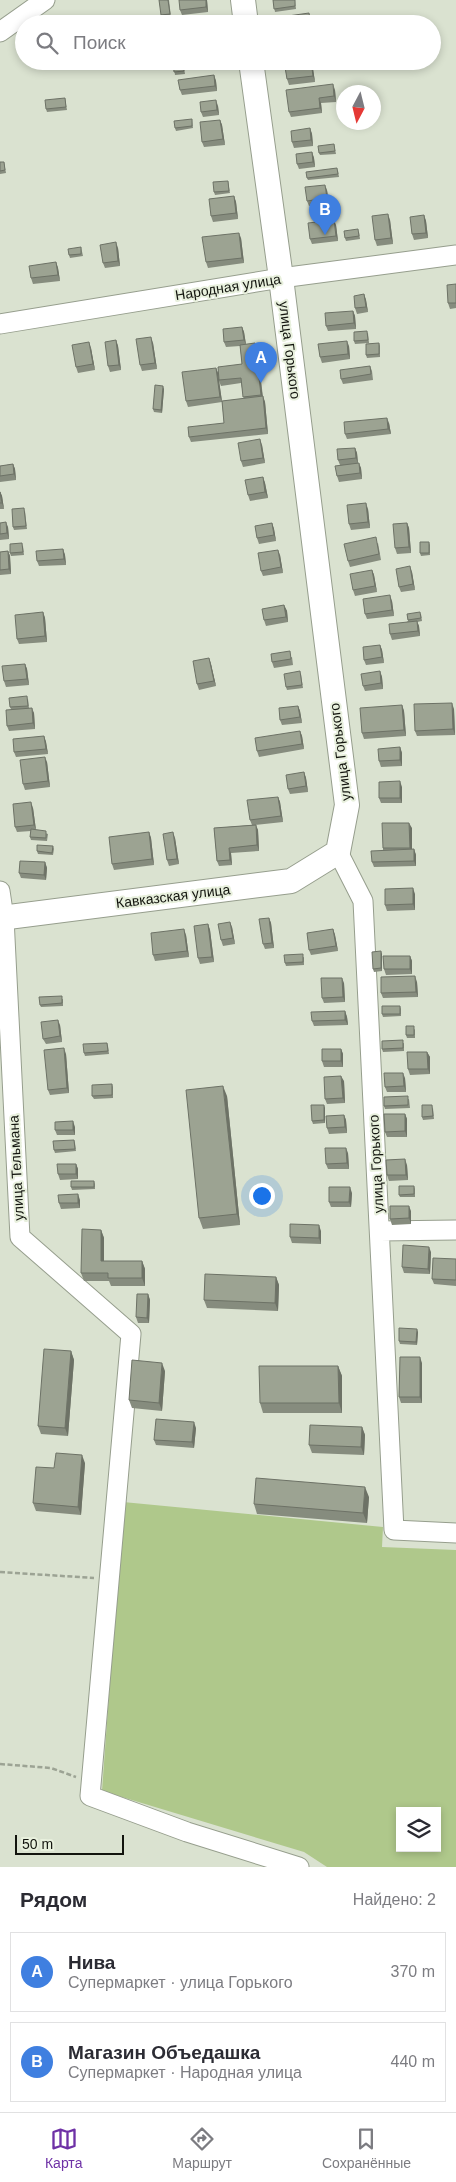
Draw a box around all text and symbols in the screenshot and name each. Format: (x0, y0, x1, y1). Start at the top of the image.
search box (15, 15, 441, 70)
icon: search (33, 29, 61, 57)
text: Поиск (73, 32, 126, 53)
north arrow (336, 85, 381, 130)
pin: B (309, 194, 341, 235)
street label: Народная улица (174, 271, 282, 303)
street label: улица Горького (276, 300, 304, 400)
pin: A (245, 342, 277, 383)
street label: улица Горького (326, 702, 354, 802)
street label: Кавказская улица (115, 881, 231, 911)
street label: улица Горького (365, 1114, 387, 1214)
street label: улица Тельмана (5, 1115, 27, 1221)
your location (249, 1183, 275, 1209)
map controls (396, 1807, 441, 1852)
button: layers (396, 1807, 441, 1852)
scale bar (15, 1832, 124, 1855)
text: 50 m (22, 1836, 53, 1852)
text: Рядом (20, 1888, 87, 1911)
text: Найдено: 2 (353, 1891, 436, 1908)
text: Нива (68, 1952, 115, 1973)
text: A (31, 1963, 43, 1980)
text: 370 m (391, 1963, 435, 1980)
text: Супермаркет · улица Горького (68, 1974, 293, 1991)
text: Магазин Объедашка (68, 2042, 260, 2063)
text: B (31, 2053, 43, 2070)
text: 440 m (391, 2053, 435, 2070)
text: Супермаркет · Народная улица (68, 2064, 302, 2081)
tab: Карта (45, 2125, 82, 2171)
tab: Маршрут (172, 2125, 232, 2171)
tab: Сохранённые (322, 2125, 411, 2171)

